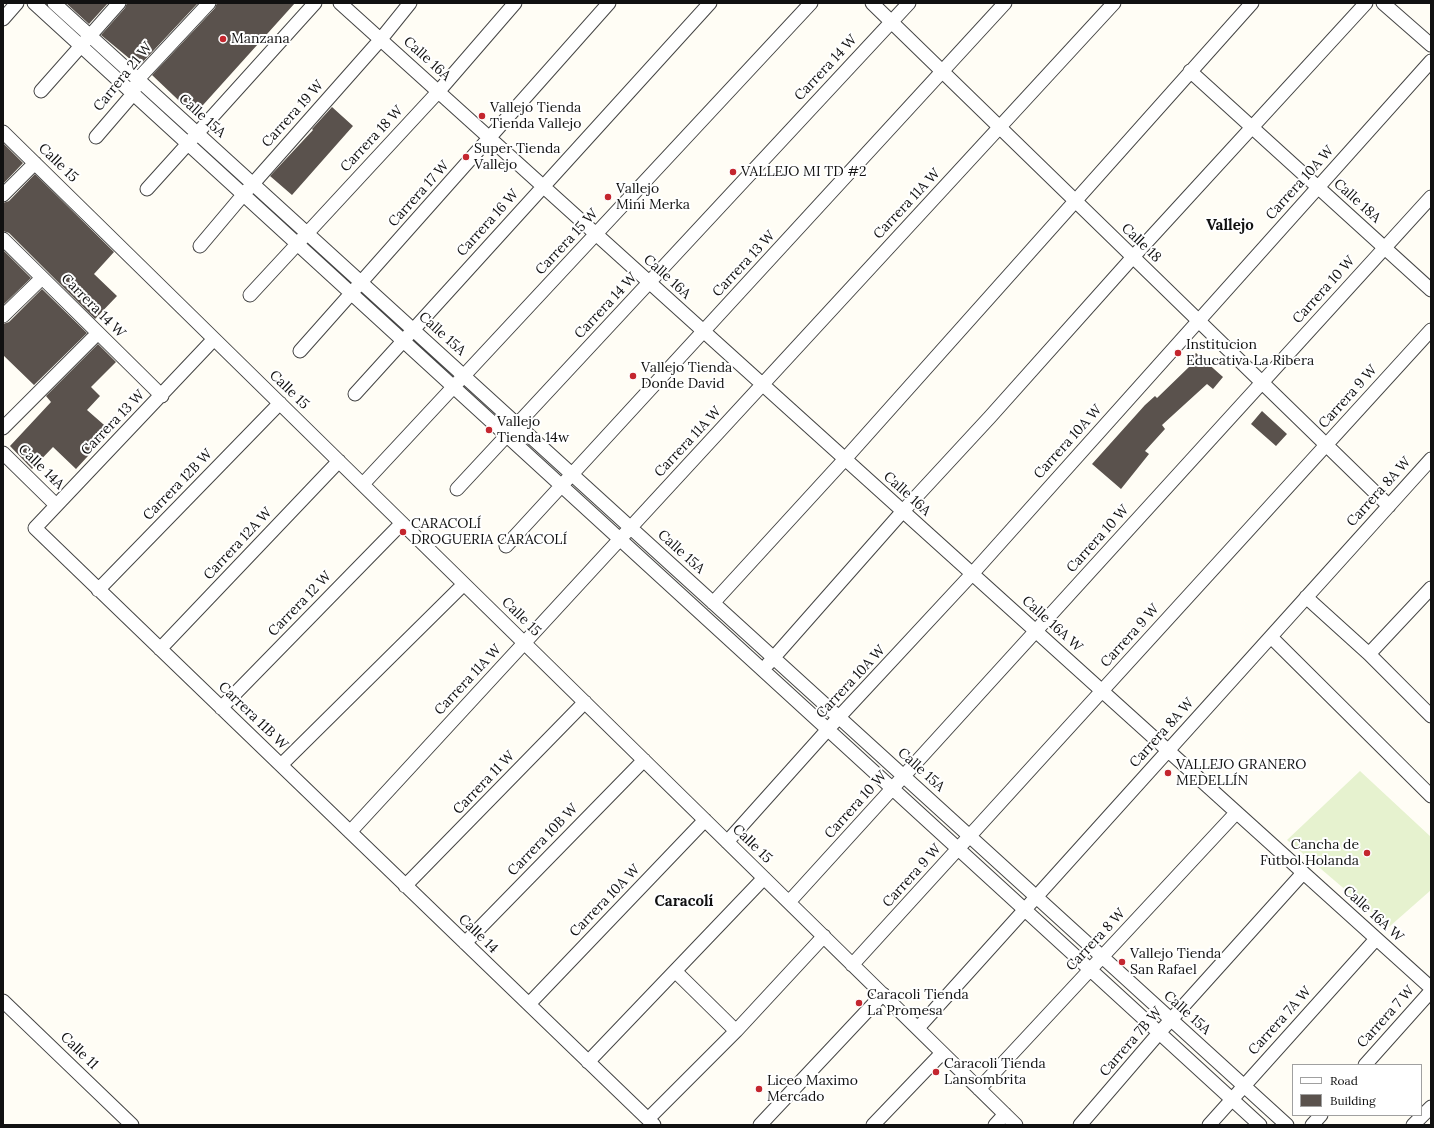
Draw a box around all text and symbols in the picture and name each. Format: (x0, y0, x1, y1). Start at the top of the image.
place label: Manzana (231, 31, 290, 47)
street label: Carrera 14 W (791, 32, 861, 104)
street label: Calle 16A (400, 33, 454, 85)
marker: Manzana (218, 34, 228, 44)
street label: Carrera 21 W (90, 39, 156, 115)
street label: Carrera 19 W (259, 77, 327, 151)
street label: Calle 15A (175, 91, 229, 141)
place label: Vallejo Tienda Tienda Vallejo (490, 100, 581, 132)
street label: Carrera 18 W (337, 103, 407, 175)
marker: Vallejo Tienda Tienda Vallejo (477, 111, 487, 121)
street label: Calle 15 (35, 140, 81, 186)
place label: Super Tienda Vallejo (474, 141, 560, 174)
street label: Carrera 10A W (1262, 143, 1338, 223)
marker: Super Tienda Vallejo (461, 152, 471, 162)
street label: Carrera 17 W (385, 158, 453, 230)
place label: VALLEJO MI TD #2 (741, 164, 867, 180)
street label: Carrera 11A W (870, 165, 944, 243)
marker: VALLEJO MI TD #2 (728, 167, 738, 177)
street label: Calle 18A (1330, 175, 1384, 227)
place label: Vallejo Mini Merka (616, 181, 690, 214)
street label: Carrera 16 W (454, 186, 522, 260)
marker: Vallejo Mini Merka (603, 192, 613, 202)
street label: Carrera 15 W (532, 206, 602, 278)
district label: Vallejo (1206, 217, 1254, 235)
street label: Calle 18 (1118, 220, 1164, 266)
street label: Carrera 13 W (709, 228, 779, 300)
street label: Calle 16A (640, 251, 694, 303)
street label: Carrera 10 W (1289, 253, 1359, 327)
street label: Carrera 14 W (57, 270, 129, 342)
street label: Carrera 14 W (571, 270, 641, 342)
street label: Calle 15A (415, 309, 469, 359)
place label: Institucion Educativa La Ribera (1186, 337, 1314, 370)
marker: Institucion Educativa La Ribera (1173, 348, 1183, 358)
place label: Vallejo Tienda Donde David (641, 360, 732, 392)
street label: Carrera 9 W (1315, 362, 1381, 432)
street label: Calle 15 (266, 367, 312, 413)
marker: Vallejo Tienda Donde David (628, 371, 638, 381)
street label: Carrera 13 W (78, 387, 148, 459)
street label: Carrera 10A W (1030, 402, 1106, 482)
street label: Carrera 11A W (651, 403, 725, 481)
place label: Vallejo Tienda 14w (497, 414, 569, 446)
marker: Vallejo Tienda 14w (484, 425, 494, 435)
street label: Calle 14A (15, 441, 67, 493)
street label: Carrera 12B W (140, 446, 216, 524)
street label: Carrera 8A W (1343, 454, 1415, 530)
street label: Calle 16A (880, 468, 934, 520)
street label: Carrera 10 W (1063, 502, 1133, 576)
street label: Carrera 12A W (200, 504, 276, 584)
place label: CARACOLÍ DROGUERIA CARACOLÍ (411, 516, 567, 548)
marker: CARACOLÍ DROGUERIA CARACOLÍ (398, 527, 408, 537)
street label: Calle 15A (654, 527, 708, 577)
street label: Carrera 12 W (265, 568, 335, 640)
street label: Calle 16A W (1018, 593, 1086, 655)
street label: Calle 15 (498, 594, 544, 640)
street label: Carrera 9 W (1097, 601, 1163, 671)
street label: Carrera 11A W (431, 641, 505, 719)
street label: Carrera 10A W (813, 642, 889, 722)
street label: Carrera 11B W (215, 679, 291, 753)
street label: Carrera 8A W (1126, 695, 1198, 771)
street label: Calle 15A (894, 745, 948, 795)
street label: Carrera 11 W (450, 748, 518, 818)
place label: VALLEJO GRANERO MEDELLÍN (1176, 757, 1306, 790)
street label: Carrera 10 W (821, 768, 891, 842)
marker: VALLEJO GRANERO MEDELLÍN (1163, 768, 1173, 778)
street label: Carrera 10B W (504, 800, 582, 880)
street label: Calle 15 (729, 821, 775, 867)
place label: Cancha de Futbol Holanda (1260, 837, 1359, 870)
street label: Carrera 9 W (879, 841, 945, 911)
marker: Cancha de Futbol Holanda (1362, 848, 1372, 858)
street label: Carrera 10A W (566, 861, 644, 941)
street label: Calle 16A W (1339, 883, 1407, 945)
district label: Caracolí (655, 893, 713, 911)
street label: Carrera 8 W (1063, 905, 1129, 975)
street label: Calle 14 (455, 911, 501, 957)
place label: Vallejo Tienda San Rafael (1130, 946, 1221, 978)
marker: Vallejo Tienda San Rafael (1117, 957, 1127, 967)
street label: Carrera 7A W (1245, 983, 1315, 1059)
street label: Carrera 7 W (1354, 983, 1418, 1051)
place label: Caracoli Tienda La Promesa (867, 987, 969, 1020)
street label: Calle 15A (1160, 988, 1214, 1038)
marker: Caracoli Tienda La Promesa (854, 998, 864, 1008)
street label: Carrera 7B W (1096, 1004, 1166, 1080)
street label: Calle 11 (57, 1029, 101, 1073)
place label: Caracoli Tienda Lansombrita (944, 1056, 1046, 1088)
legend (1292, 1064, 1422, 1116)
marker: Caracoli Tienda Lansombrita (931, 1067, 941, 1077)
place label: Liceo Maximo Mercado (767, 1073, 858, 1106)
text: Road (1330, 1073, 1358, 1088)
marker: Liceo Maximo Mercado (754, 1084, 764, 1094)
text: Building (1330, 1093, 1376, 1108)

